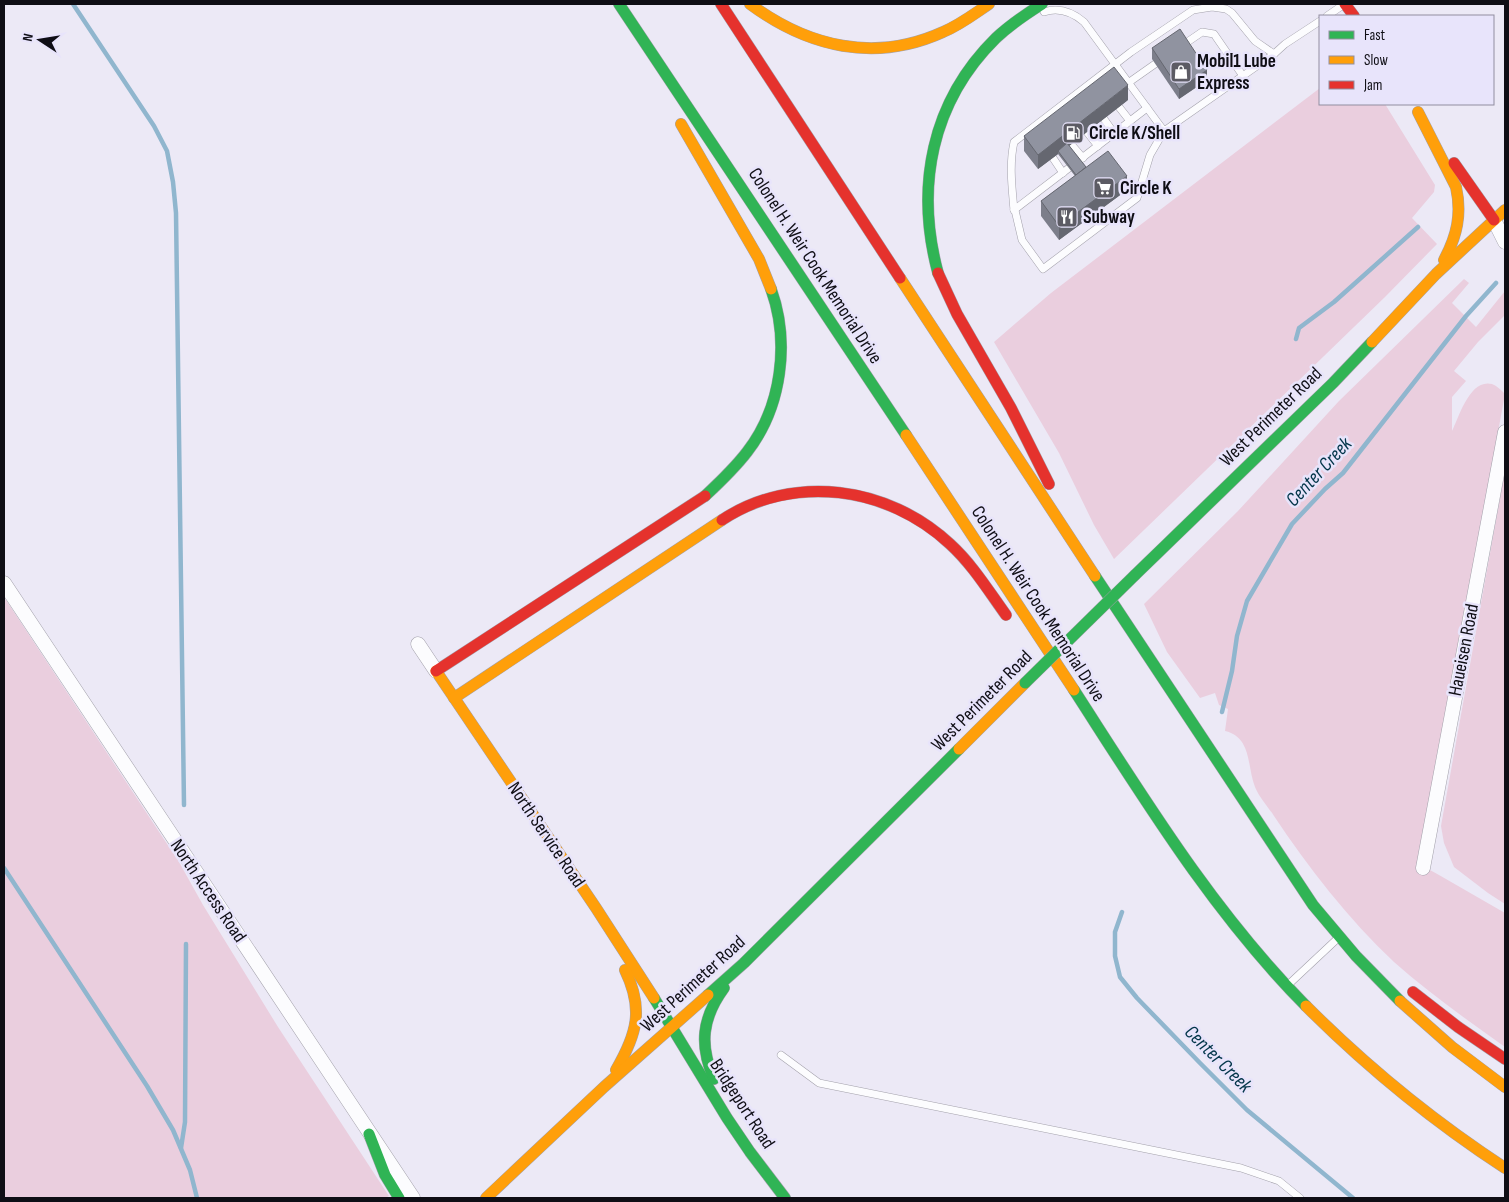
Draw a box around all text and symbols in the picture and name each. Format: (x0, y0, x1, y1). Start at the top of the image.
north arrow (15, 15, 65, 65)
legend (1319, 15, 1494, 105)
text: Fast (1364, 26, 1386, 45)
text: N (19, 32, 37, 43)
place label: Mobil1 Lube Express (1197, 50, 1276, 95)
text: Slow (1364, 51, 1388, 70)
shop icon: Mobil1 Lube Express (1169, 60, 1193, 84)
text: Jam (1363, 76, 1382, 95)
fuel station icon: Circle K/Shell (1061, 121, 1085, 145)
place label: Circle K/Shell (1089, 122, 1180, 145)
street label: Colonel H. Weir Cook Memorial Drive (743, 164, 887, 368)
supermarket icon: Circle K (1092, 176, 1116, 200)
place label: Circle K (1120, 177, 1172, 200)
restaurant icon: Subway (1055, 205, 1079, 229)
place label: Subway (1083, 206, 1135, 229)
street label: West Perimeter Road (1215, 362, 1327, 472)
water label: Center Creek (1281, 432, 1357, 512)
street label: Colonel H. Weir Cook Memorial Drive (966, 502, 1110, 706)
street label: Haueisen Road (1444, 602, 1484, 698)
street label: West Perimeter Road (927, 646, 1037, 756)
street label: North Service Road (502, 778, 590, 892)
street label: North Access Road (165, 835, 251, 947)
street label: West Perimeter Road (636, 931, 750, 1037)
water label: Center Creek (1179, 1020, 1257, 1098)
street label: Bridgeport Road (704, 1055, 780, 1153)

